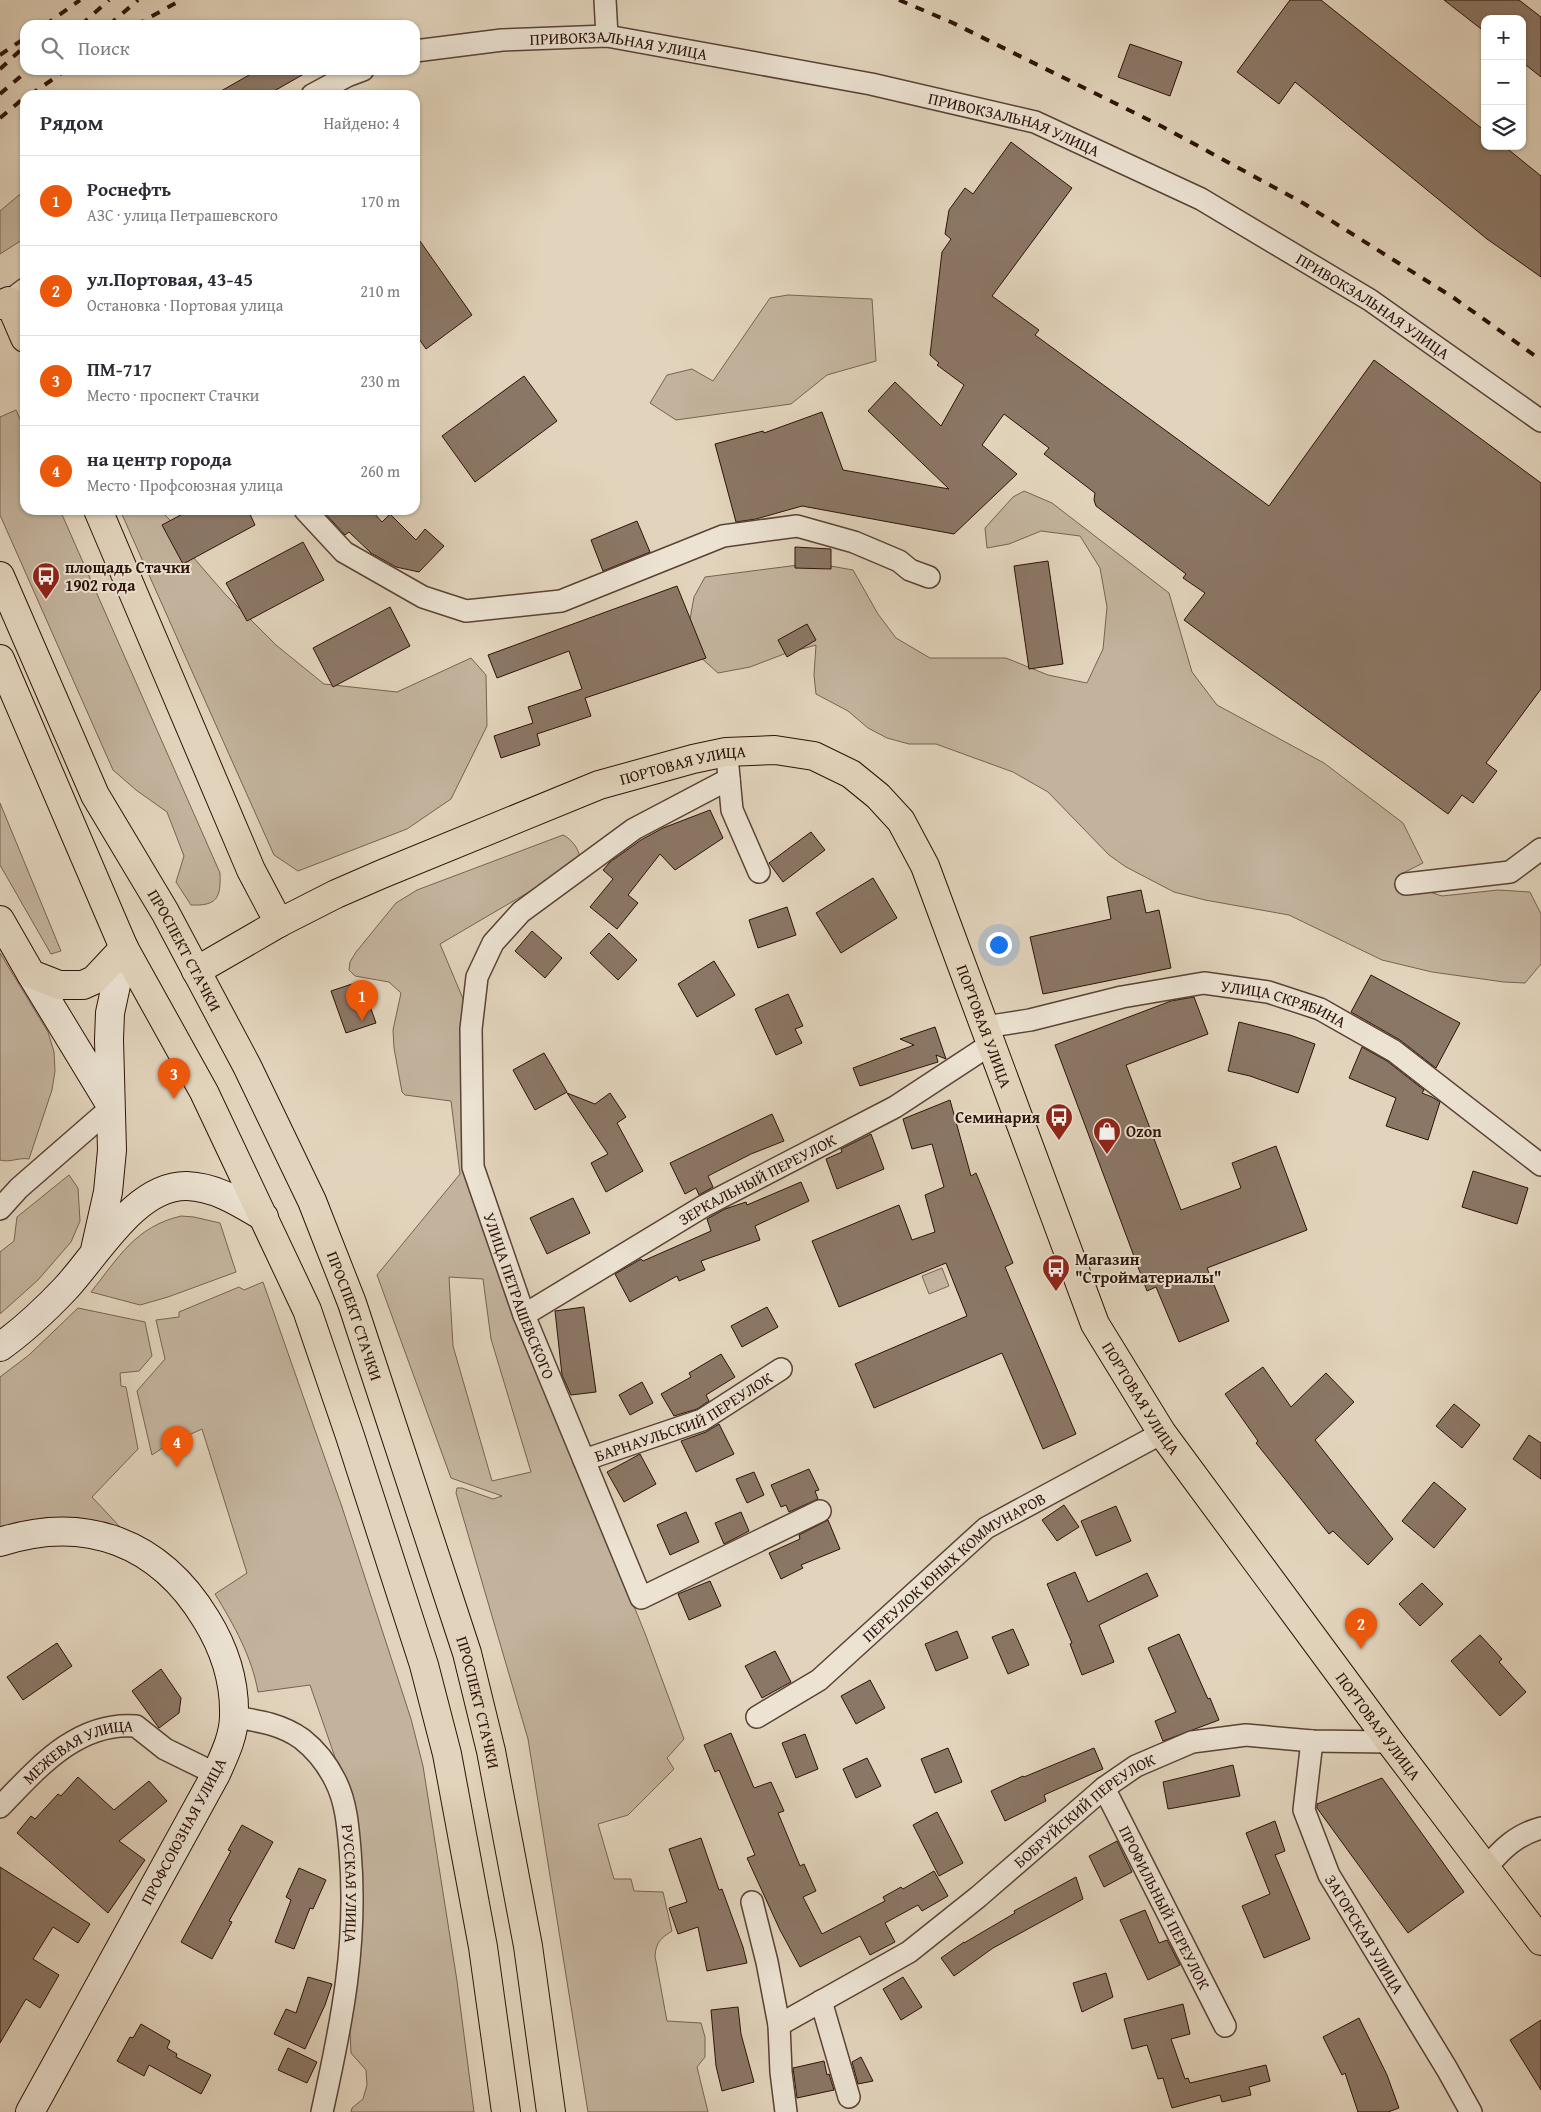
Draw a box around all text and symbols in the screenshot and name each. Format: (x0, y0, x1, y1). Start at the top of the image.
map controls (1481, 15, 1526, 150)
button: + (1481, 15, 1526, 60)
search box (20, 20, 420, 75)
street label: ПРИВОКЗАЛЬНАЯ УЛИЦА (529, 24, 710, 66)
icon: search (38, 34, 66, 62)
text: Поиск (78, 34, 130, 62)
button: − (1481, 60, 1526, 105)
street label: ПРИВОКЗАЛЬНАЯ УЛИЦА (926, 86, 1104, 163)
button: layers (1481, 105, 1526, 150)
text: Рядом (40, 107, 103, 138)
text: Найдено: 4 (323, 111, 400, 135)
text: Роснефть (87, 175, 171, 203)
text: 1 (52, 189, 60, 213)
text: 170 m (360, 189, 400, 213)
text: АЗС · улица Петрашевского (87, 203, 278, 227)
street label: ПРИВОКЗАЛЬНАЯ УЛИЦА (1292, 247, 1455, 365)
text: ул.Портовая, 43-45 (87, 265, 253, 293)
text: 2 (52, 279, 60, 303)
text: 210 m (360, 279, 400, 303)
text: Остановка · Портовая улица (87, 293, 283, 317)
text: ПМ-717 (87, 355, 152, 383)
text: 3 (52, 369, 60, 393)
text: 230 m (360, 369, 400, 393)
text: Место · проспект Стачки (87, 383, 259, 407)
text: на центр города (87, 445, 232, 473)
text: 4 (52, 459, 60, 483)
text: 260 m (360, 459, 400, 483)
text: Место · Профсоюзная улица (87, 473, 283, 497)
place label: площадь Стачки 1902 года (65, 555, 190, 597)
bus stop icon: площадь Стачки 1902 года (31, 561, 61, 600)
street label: ПОРТОВАЯ УЛИЦА (617, 739, 747, 791)
street label: ПРОСПЕКТ СТАЧКИ (142, 884, 228, 1016)
your location (986, 932, 1012, 958)
street label: ПОРТОВАЯ УЛИЦА (951, 961, 1018, 1091)
street label: УЛИЦА СКРЯБИНА (1219, 973, 1351, 1034)
pin: 1 (346, 980, 378, 1021)
pin: 3 (158, 1058, 190, 1099)
bus stop icon: Семинария (1044, 1102, 1074, 1141)
place label: Семинария (955, 1105, 1040, 1129)
shop icon: Ozon (1092, 1116, 1122, 1155)
place label: Ozon (1126, 1119, 1162, 1143)
street label: ЗЕРКАЛЬНЫЙ ПЕРЕУЛОК (674, 1127, 840, 1231)
street label: УЛИЦА ПЕТРАШЕВСКОГО (477, 1209, 561, 1383)
place label: Магазин "Стройматериалы" (1075, 1247, 1222, 1289)
street label: ПРОСПЕКТ СТАЧКИ (321, 1248, 389, 1384)
bus stop icon: Магазин "Стройматериалы" (1041, 1253, 1071, 1292)
street label: ПОРТОВАЯ УЛИЦА (1096, 1337, 1186, 1460)
street label: БАРНАУЛЬСКИЙ ПЕРЕУЛОК (591, 1365, 777, 1468)
pin: 4 (161, 1426, 193, 1467)
street label: ПЕРЕУЛОК ЮНЫХ КОММУНАРОВ (856, 1486, 1050, 1647)
pin: 2 (1345, 1608, 1377, 1649)
street label: ПРОСПЕКТ СТАЧКИ (450, 1633, 506, 1771)
street label: ПОРТОВАЯ УЛИЦА (1330, 1667, 1427, 1785)
street label: МЕЖЕВАЯ УЛИЦА (17, 1714, 134, 1789)
street label: БОБРУЙСКИЙ ПЕРЕУЛОК (1008, 1747, 1159, 1873)
street label: ПРОФСОЮЗНАЯ УЛИЦА (134, 1753, 232, 1909)
street label: ПРОФИЛЬНЫЙ ПЕРЕУЛОК (1113, 1821, 1216, 1994)
street label: РУССКАЯ УЛИЦА (336, 1823, 364, 1944)
street label: ЗАГОРСКАЯ УЛИЦА (1319, 1870, 1411, 1998)

